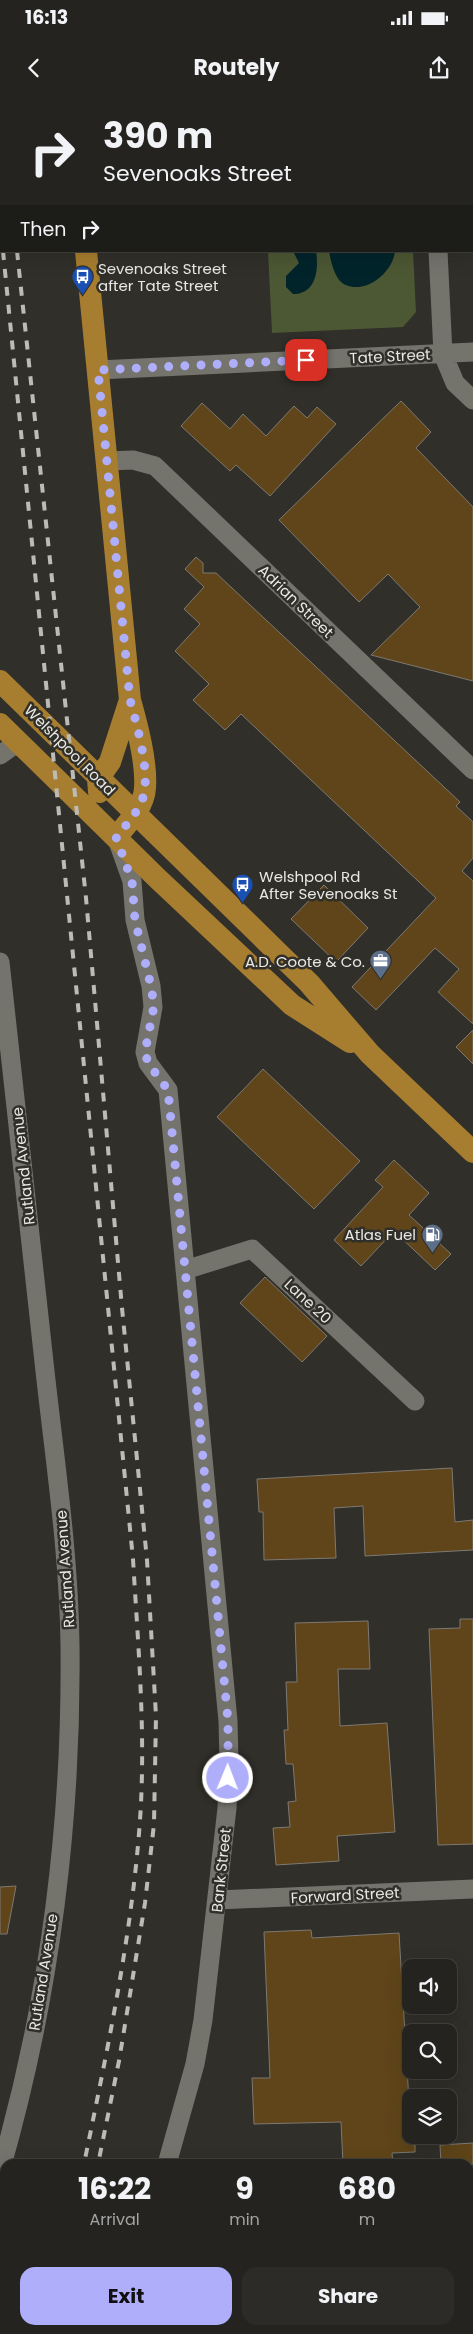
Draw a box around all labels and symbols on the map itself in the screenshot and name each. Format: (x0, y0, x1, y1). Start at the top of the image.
place label: Sevenoaks Street after Tate Street (98, 258, 227, 296)
bus stop icon: Sevenoaks Street after Tate Street (70, 265, 94, 296)
pin (285, 339, 327, 381)
street label: Tate Street (349, 343, 431, 369)
street label: Adrian Street (254, 560, 338, 642)
street label: Welshpool Road (20, 700, 120, 800)
place label: Welshpool Rd After Sevenoaks St (259, 866, 397, 904)
bus stop icon: Welshpool Rd After Sevenoaks St (231, 873, 255, 904)
office icon: A.D. Coote & Co. (369, 949, 393, 980)
place label: A.D. Coote & Co. (245, 951, 365, 972)
street label: Rutland Avenue (6, 1106, 40, 1226)
fuel station icon: Atlas Fuel (420, 1222, 444, 1253)
place label: Atlas Fuel (345, 1224, 416, 1245)
street label: Lane 20 (280, 1274, 336, 1328)
street label: Rutland Avenue (50, 1509, 80, 1629)
position arrow (201, 1751, 253, 1803)
street label: Bank Street (206, 1827, 236, 1913)
street label: Forward Street (290, 1882, 400, 1908)
street label: Rutland Avenue (23, 1912, 63, 2032)

